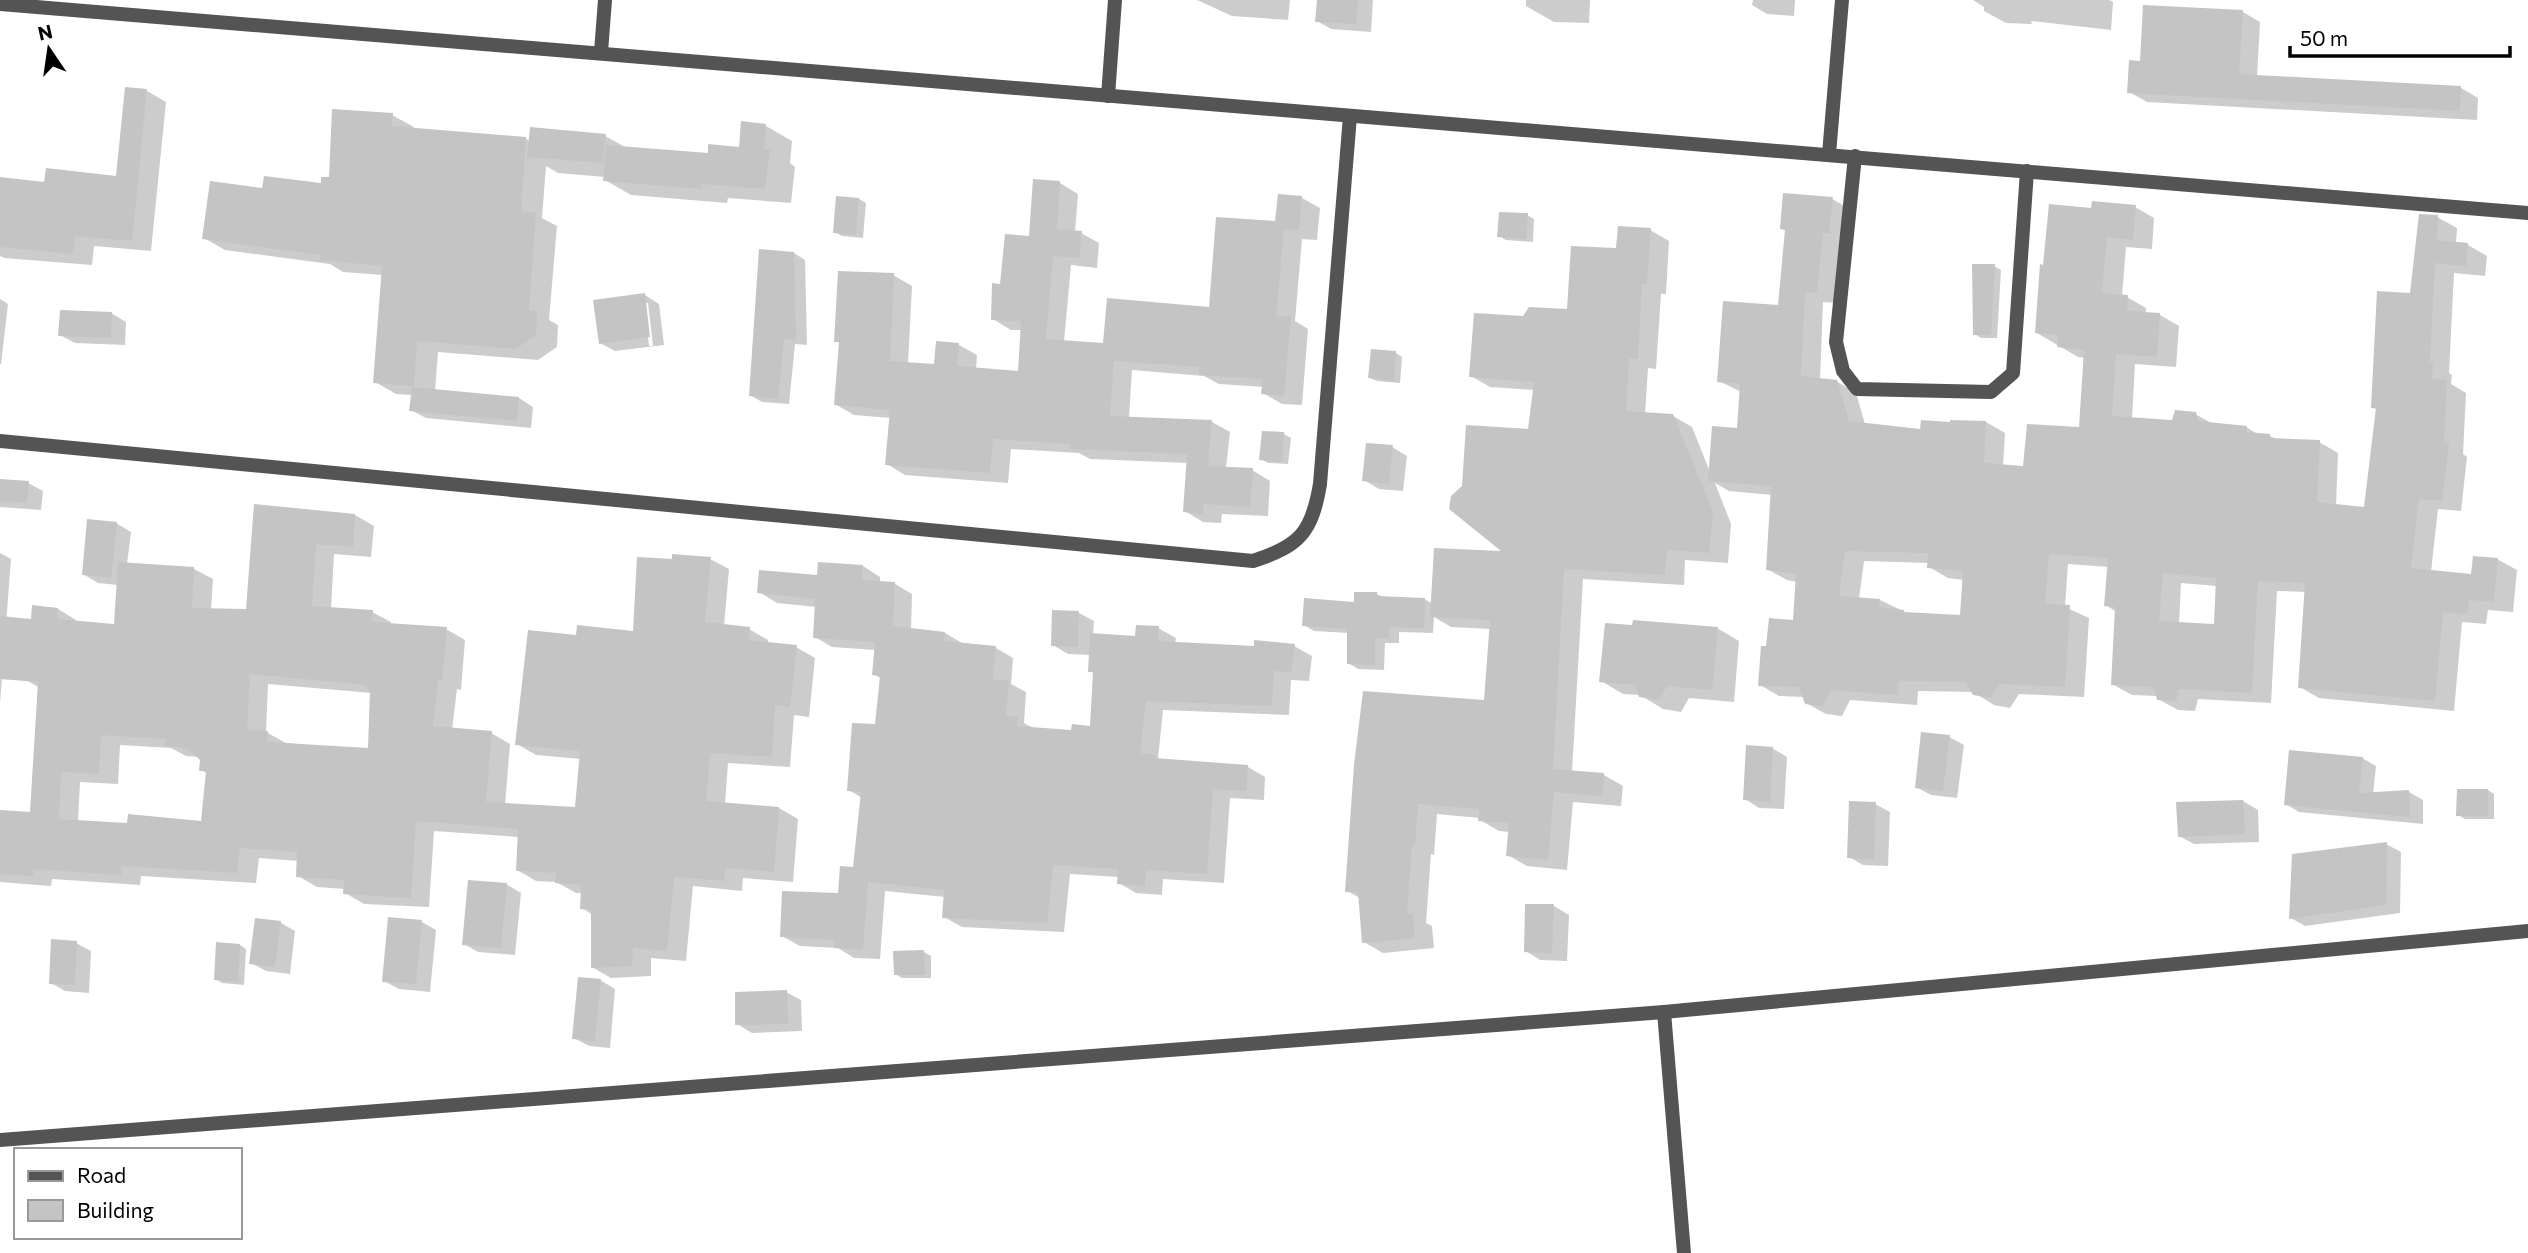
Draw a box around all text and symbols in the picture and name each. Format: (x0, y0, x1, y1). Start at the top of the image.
north arrow (14, 14, 84, 84)
scale bar (2290, 14, 2510, 58)
text: N (36, 19, 55, 45)
text: 50 m (2300, 25, 2348, 50)
legend (14, 1148, 242, 1239)
text: Road (77, 1162, 126, 1187)
text: Building (77, 1197, 154, 1222)

